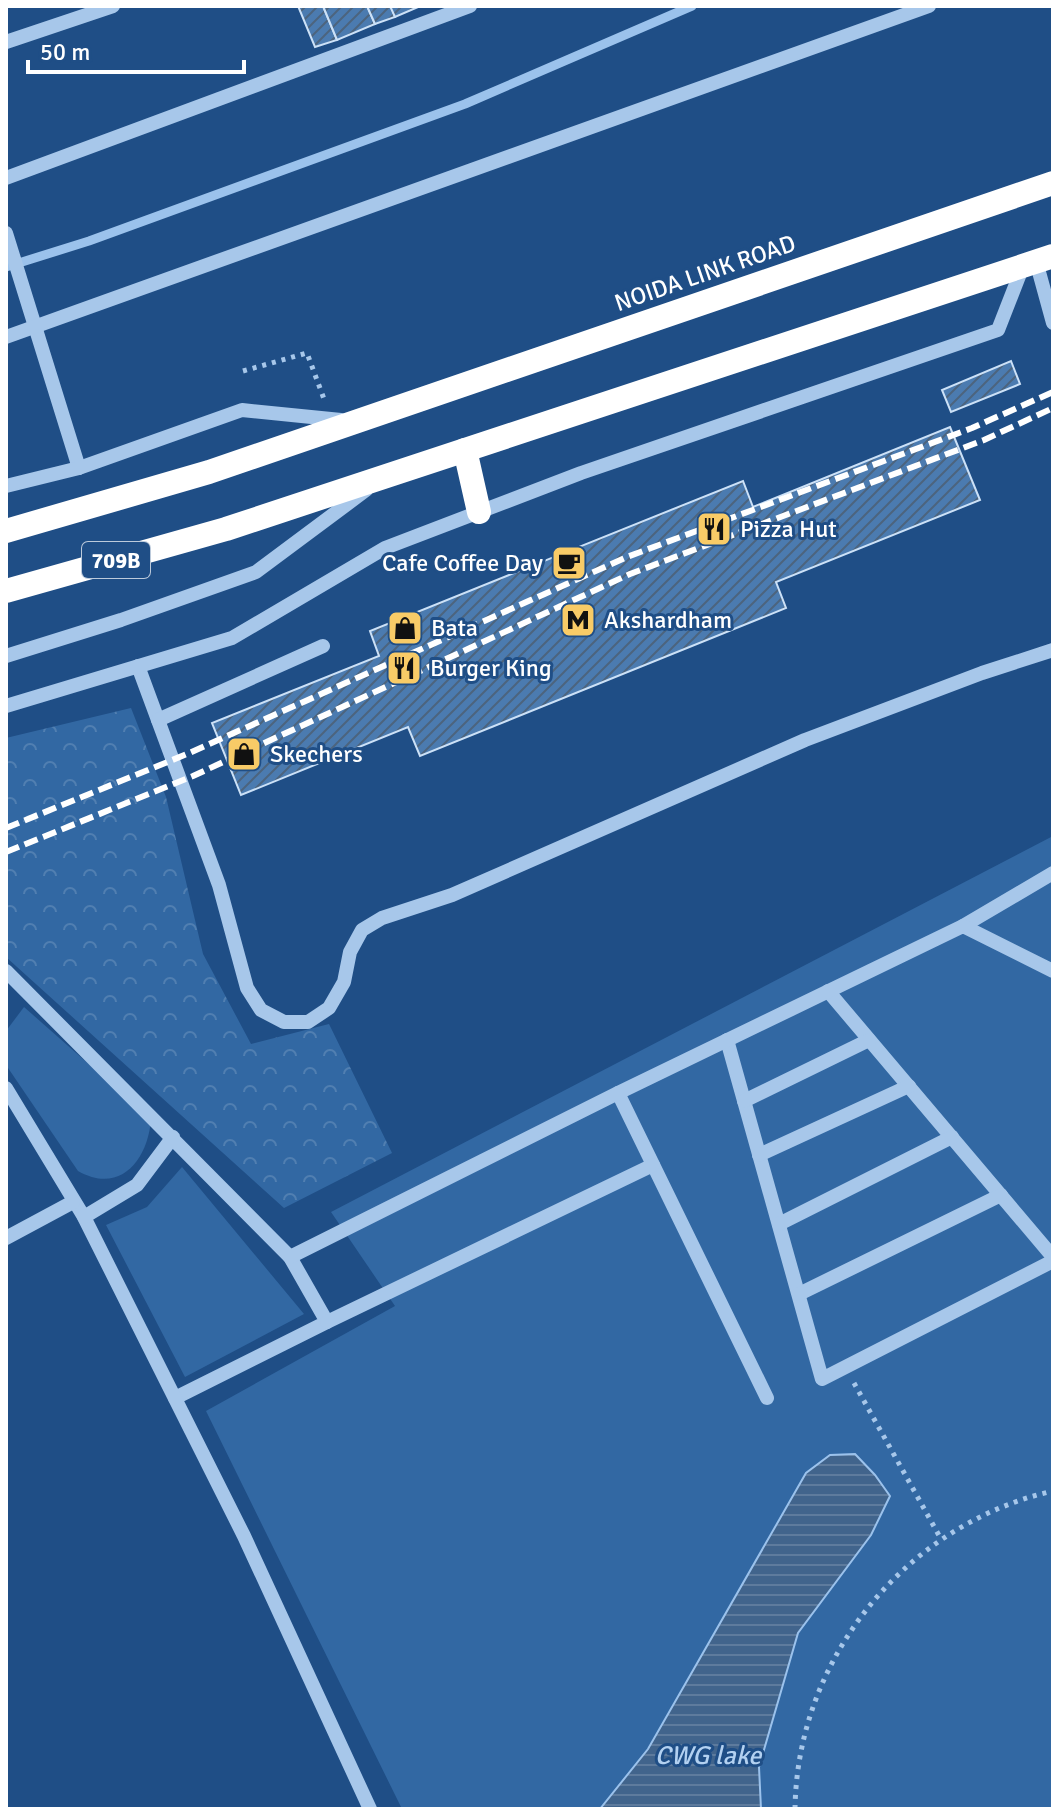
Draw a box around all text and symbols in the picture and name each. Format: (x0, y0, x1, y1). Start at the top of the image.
scale bar (28, 24, 244, 74)
text: 50 m (40, 37, 90, 67)
street label: NOIDA LINK ROAD (611, 228, 799, 318)
restaurant icon: Pizza Hut (695, 510, 733, 548)
place label: Pizza Hut (740, 514, 837, 544)
road number: 709B (82, 542, 150, 578)
cafe icon: Cafe Coffee Day (550, 544, 588, 582)
place label: Cafe Coffee Day (382, 548, 543, 578)
metro station icon: Akshardham (559, 601, 597, 639)
place label: Akshardham (604, 605, 732, 635)
shop icon: Bata (386, 609, 424, 647)
place label: Bata (431, 613, 478, 643)
restaurant icon: Burger King (385, 649, 423, 687)
place label: Burger King (430, 653, 552, 683)
shop icon: Skechers (225, 735, 263, 773)
place label: Skechers (270, 739, 363, 769)
water label: CWG lake (655, 1740, 763, 1772)

